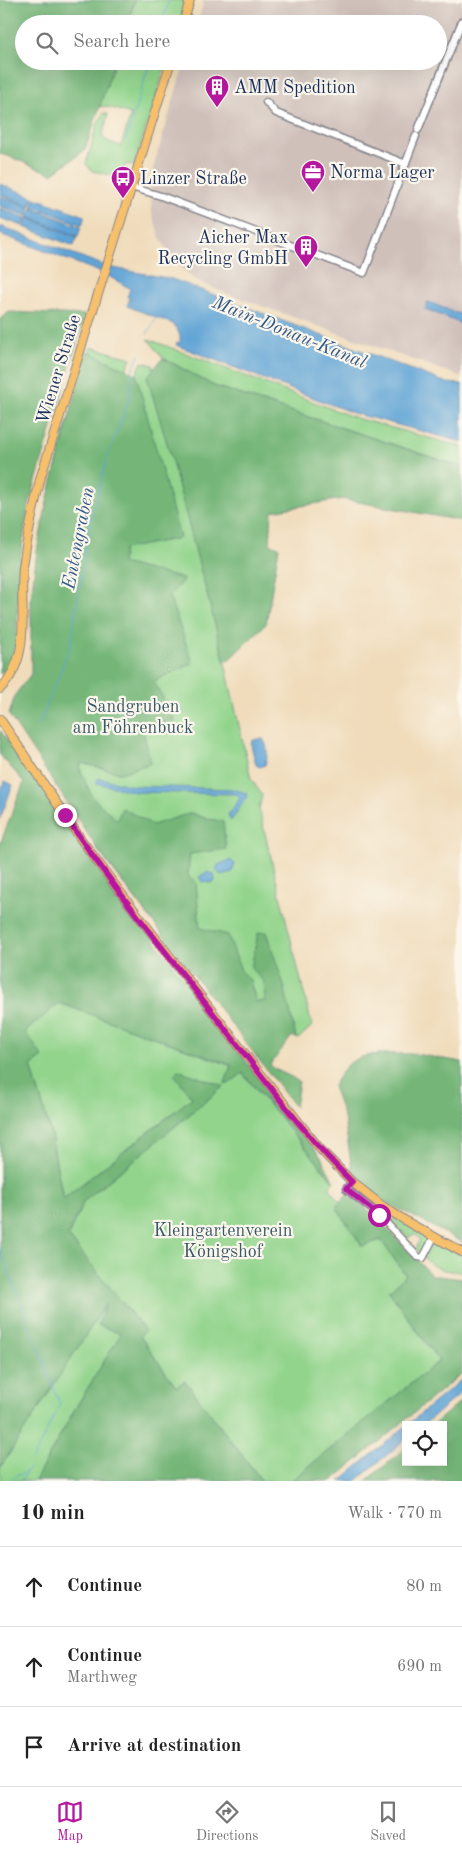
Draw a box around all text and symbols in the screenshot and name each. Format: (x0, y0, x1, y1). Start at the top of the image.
search box (15, 15, 447, 70)
icon: search (33, 29, 61, 57)
text: Search here (73, 33, 170, 52)
building icon: AMM Spedition (204, 74, 230, 108)
place label: AMM Spedition (234, 79, 356, 97)
office icon: Norma Lager (300, 159, 326, 193)
place label: Norma Lager (330, 164, 435, 182)
bus stop icon: Linzer Straße (110, 165, 136, 199)
place label: Linzer Straße (140, 170, 247, 188)
place label: Aicher Max Recycling GmbH (158, 229, 288, 268)
building icon: Aicher Max Recycling GmbH (293, 234, 319, 268)
water label: Main-Donau-Kanal (208, 293, 369, 373)
street label: Wiener Straße (34, 312, 84, 426)
water label: Entengraben (60, 485, 99, 592)
park label: Sandgruben am Föhrenbuck (73, 698, 193, 737)
route end (54, 804, 77, 827)
route start (368, 1204, 391, 1227)
park label: Kleingartenverein Königshof (154, 1222, 293, 1261)
map controls (402, 1421, 447, 1466)
button: locate (402, 1421, 447, 1466)
text: 10 min (20, 1503, 85, 1524)
text: Walk · 770 m (347, 1506, 442, 1522)
icon: ahead (20, 1573, 48, 1601)
text: Continue (67, 1577, 142, 1596)
text: 80 m (406, 1579, 442, 1595)
text: Continue (67, 1647, 142, 1666)
icon: ahead (20, 1653, 48, 1681)
text: 690 m (397, 1659, 442, 1675)
text: Marthweg (67, 1670, 137, 1686)
icon: arrive (20, 1733, 48, 1761)
text: Arrive at destination (67, 1737, 241, 1756)
tab: Map (56, 1798, 84, 1845)
tab: Directions (196, 1798, 258, 1845)
tab: Saved (370, 1798, 406, 1845)

